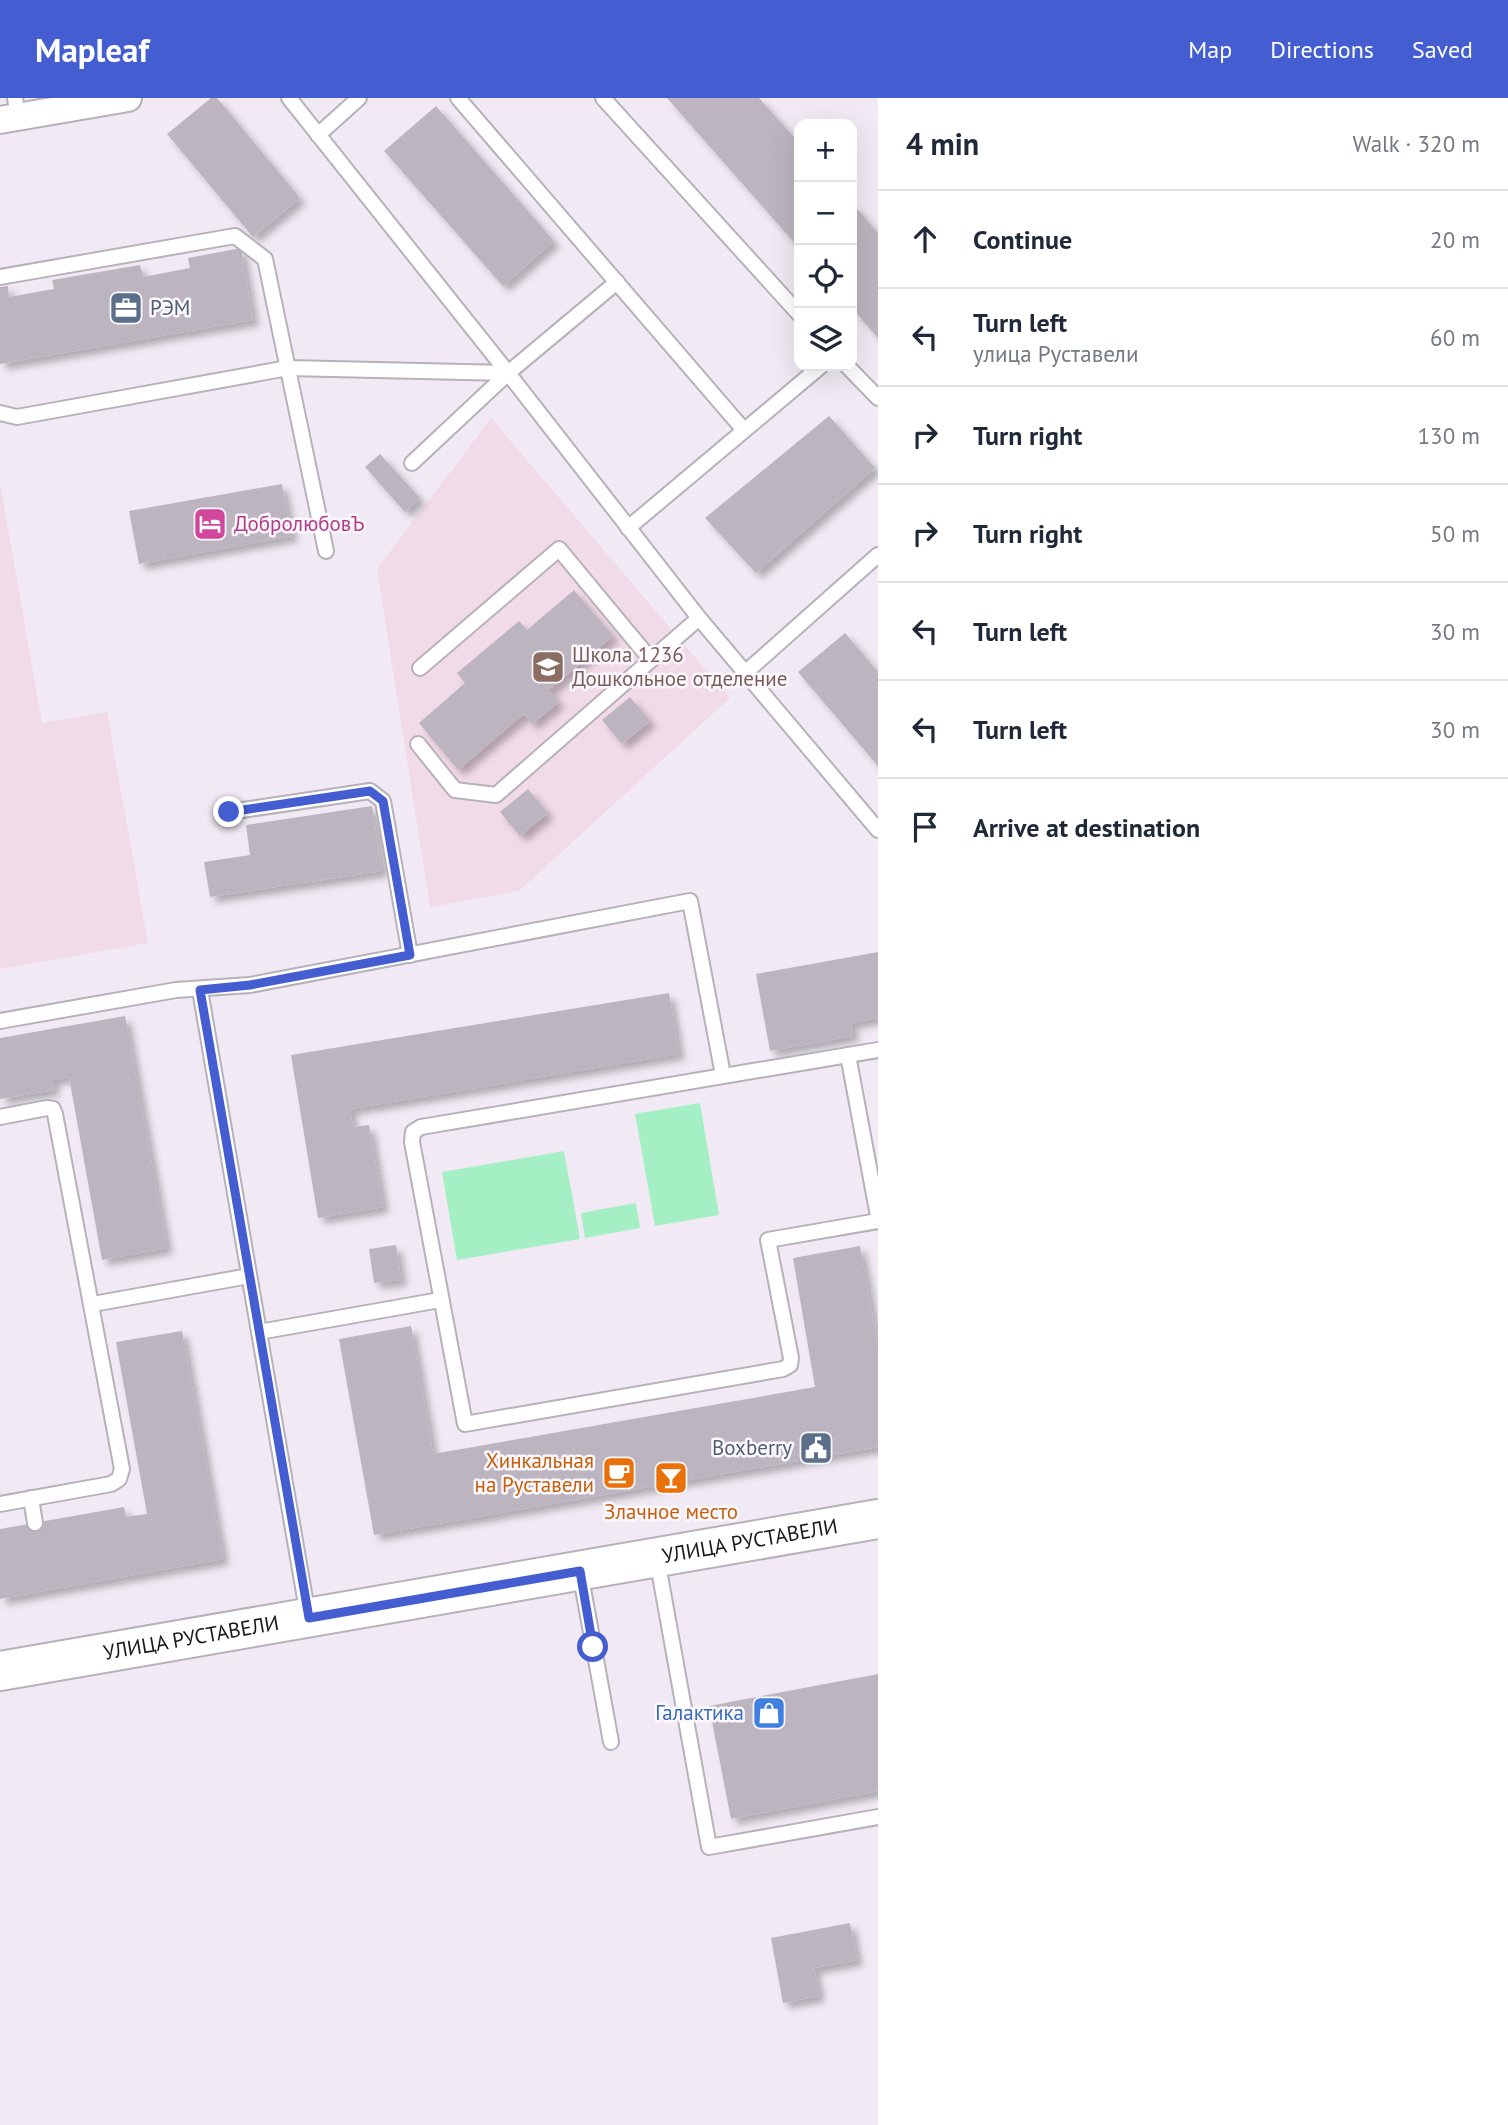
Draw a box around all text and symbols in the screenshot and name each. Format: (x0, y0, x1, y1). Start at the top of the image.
text: Mapleaf (35, 28, 149, 71)
text: Map (1188, 34, 1232, 65)
text: Directions (1270, 34, 1374, 65)
text: Saved (1412, 34, 1473, 65)
map controls (794, 119, 857, 371)
button: + (794, 119, 857, 182)
text: 4 min (906, 124, 979, 163)
text: Walk · 320 m (1353, 129, 1480, 158)
button: − (794, 182, 857, 245)
icon: ahead (906, 220, 944, 258)
text: Continue (973, 223, 1072, 256)
text: 20 m (1430, 225, 1480, 254)
button: locate (794, 245, 857, 308)
office icon: РЭМ (107, 289, 145, 327)
place label: РЭМ (150, 294, 190, 321)
text: Turn left (973, 306, 1067, 339)
button: layers (794, 308, 857, 371)
icon: left (906, 318, 944, 356)
text: 60 m (1430, 323, 1480, 352)
text: улица Руставели (973, 339, 1138, 368)
icon: right (906, 416, 944, 454)
text: Turn right (973, 419, 1082, 452)
text: 130 m (1418, 421, 1480, 450)
hotel icon: ДобролюбовЪ (191, 505, 229, 543)
place label: ДобролюбовЪ (234, 510, 364, 537)
icon: right (906, 514, 944, 552)
text: Turn right (973, 517, 1082, 550)
text: 50 m (1430, 519, 1480, 548)
icon: left (906, 612, 944, 650)
text: Turn left (973, 615, 1067, 648)
text: 30 m (1430, 617, 1480, 646)
place label: Школа 1236 Дошкольное отделение (572, 641, 788, 692)
school or university icon: Школа 1236 Дошкольное отделение (529, 648, 567, 686)
icon: left (906, 710, 944, 748)
text: Turn left (973, 713, 1067, 746)
text: 30 m (1430, 715, 1480, 744)
route end (213, 796, 244, 827)
icon: arrive (906, 808, 944, 846)
text: Arrive at destination (973, 811, 1200, 844)
public building icon: Boxberry (797, 1429, 835, 1467)
place label: Boxberry (712, 1434, 792, 1461)
place label: Хинкальная на Руставели (475, 1447, 594, 1498)
cafe icon: Хинкальная на Руставели (600, 1454, 638, 1492)
bar icon: Злачное место (652, 1459, 690, 1497)
place label: Злачное место (604, 1498, 738, 1525)
street label: УЛИЦА РУСТАВЕЛИ (660, 1512, 840, 1569)
street label: УЛИЦА РУСТАВЕЛИ (101, 1609, 281, 1666)
route start (577, 1631, 608, 1662)
shop icon: Галактика (750, 1694, 788, 1732)
place label: Галактика (655, 1699, 744, 1726)

